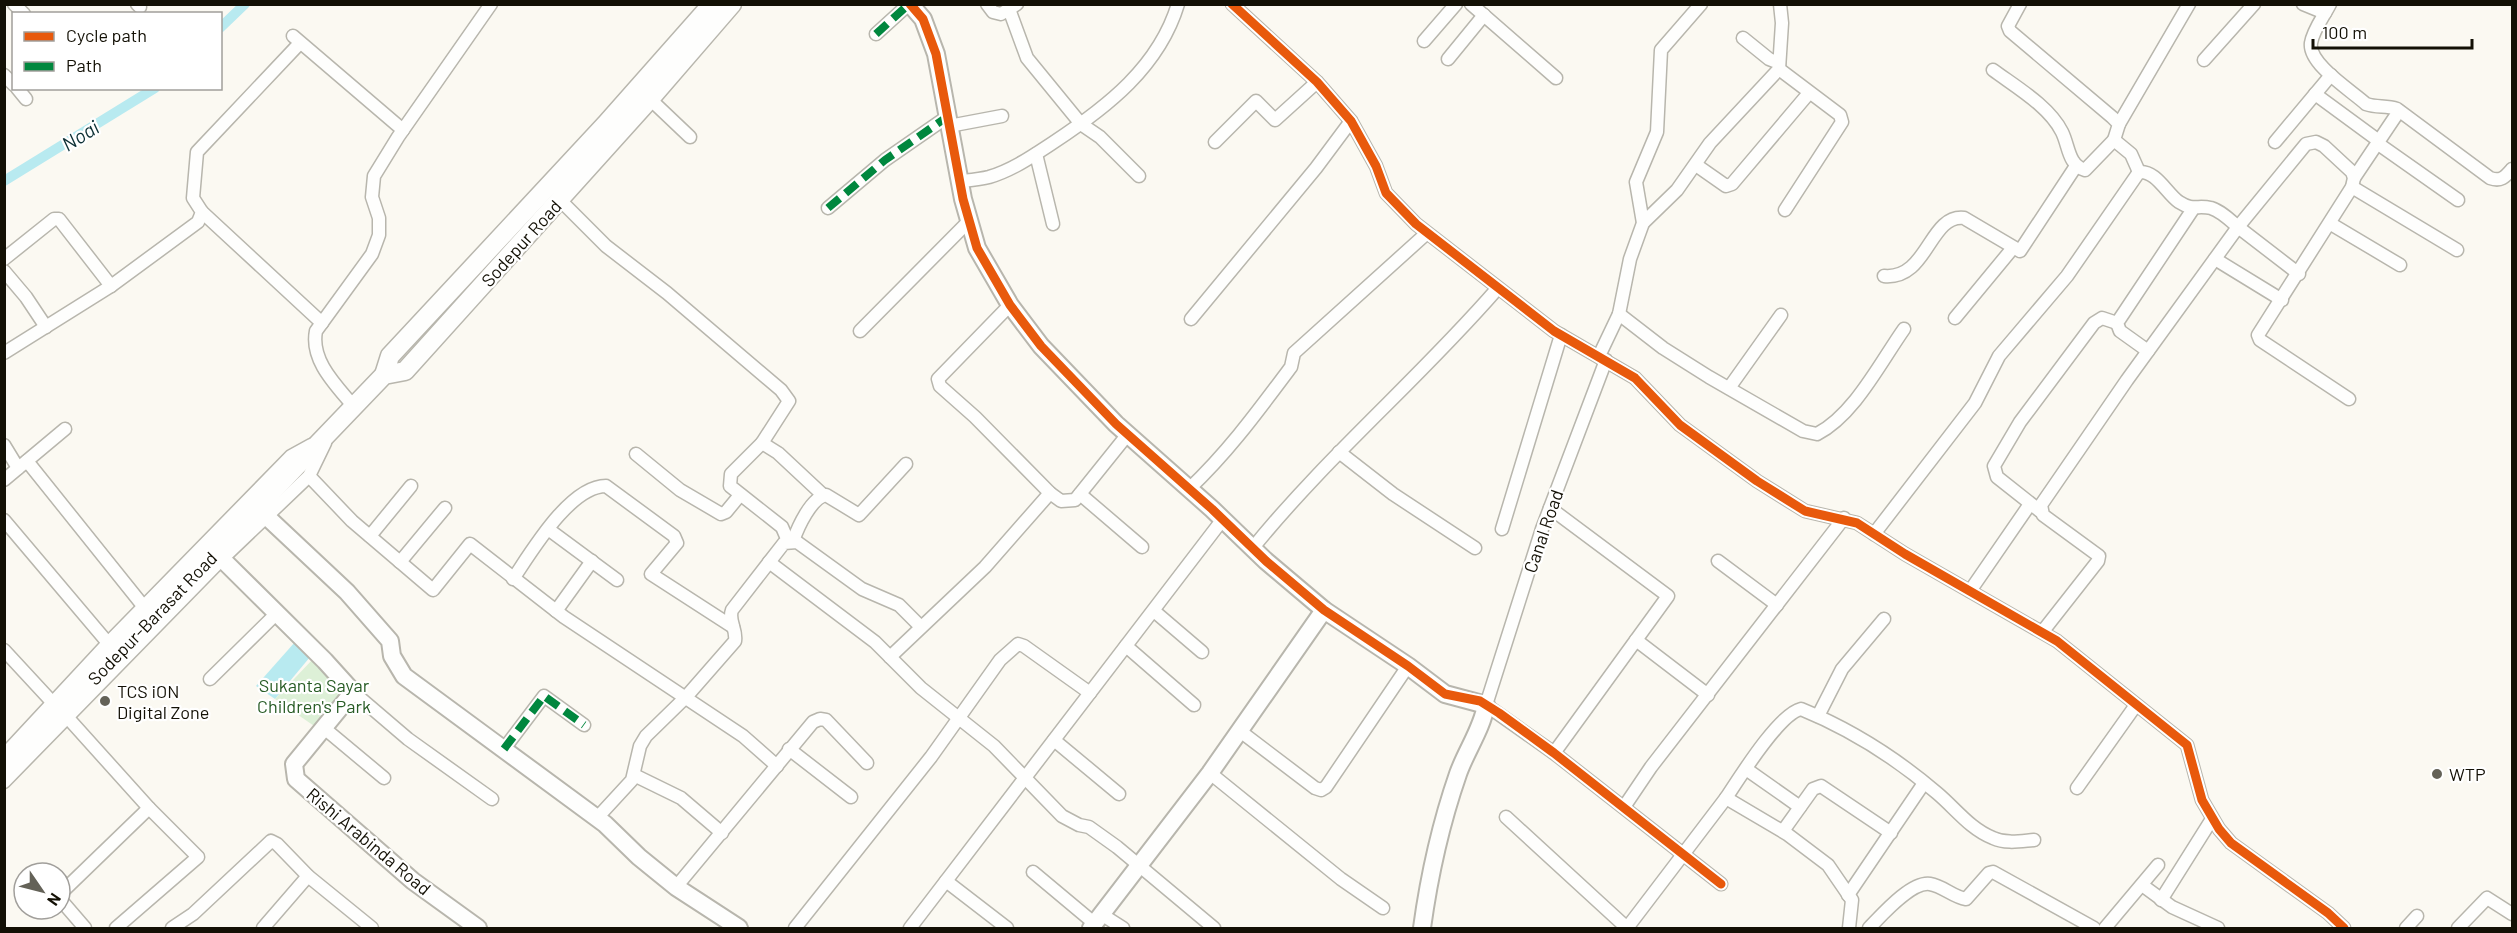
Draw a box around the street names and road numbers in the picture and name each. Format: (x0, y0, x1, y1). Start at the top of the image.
street label: Sodepur Road (476, 195, 566, 291)
street label: Canal Road (1519, 487, 1567, 575)
street label: Sodepur-Barasat Road (83, 547, 221, 689)
street label: Rishi Arabinda Road (302, 783, 436, 899)

